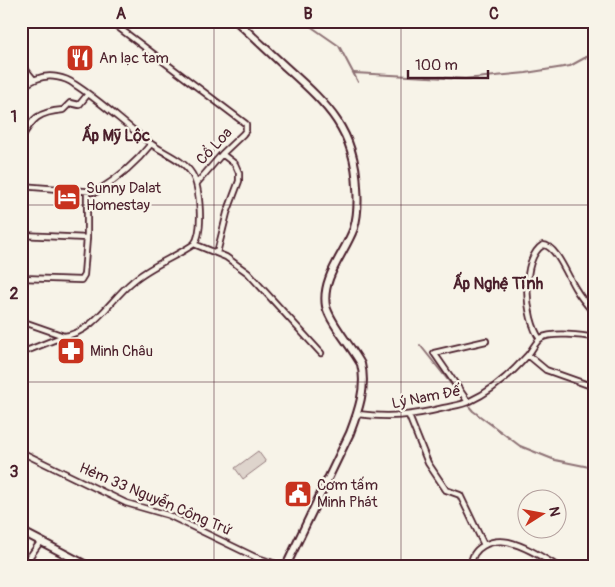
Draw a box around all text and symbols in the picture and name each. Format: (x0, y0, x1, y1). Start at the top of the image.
text: A (116, 4, 127, 24)
text: B (303, 4, 313, 24)
text: C (489, 4, 499, 24)
restaurant icon: An lạc tam (65, 43, 95, 73)
scale bar (408, 48, 488, 80)
place label: An lạc tam (99, 49, 169, 68)
text: 100 m (415, 56, 458, 75)
text: 1 (11, 107, 17, 127)
district label: Ấp Mỹ Lộc (82, 123, 150, 146)
street label: Cổ Loa (192, 124, 236, 169)
place label: Sunny Dalat Homestay (86, 179, 162, 215)
hotel icon: Sunny Dalat Homestay (52, 182, 82, 212)
district label: Ấp Nghệ Tĩnh (453, 271, 544, 294)
text: 2 (10, 284, 19, 304)
pharmacy icon: Minh Châu (56, 336, 86, 366)
place label: Minh Châu (90, 342, 153, 361)
street label: Lý Nam Đế (390, 381, 463, 413)
street label: Hẻm 33 Nguyễn Công Trứ (76, 459, 235, 540)
text: 3 (10, 462, 19, 482)
place label: Cơm tấm Minh Phát (317, 476, 378, 512)
public building icon: Cơm tấm Minh Phát (283, 479, 313, 509)
north arrow (518, 490, 568, 540)
text: N (545, 505, 564, 518)

